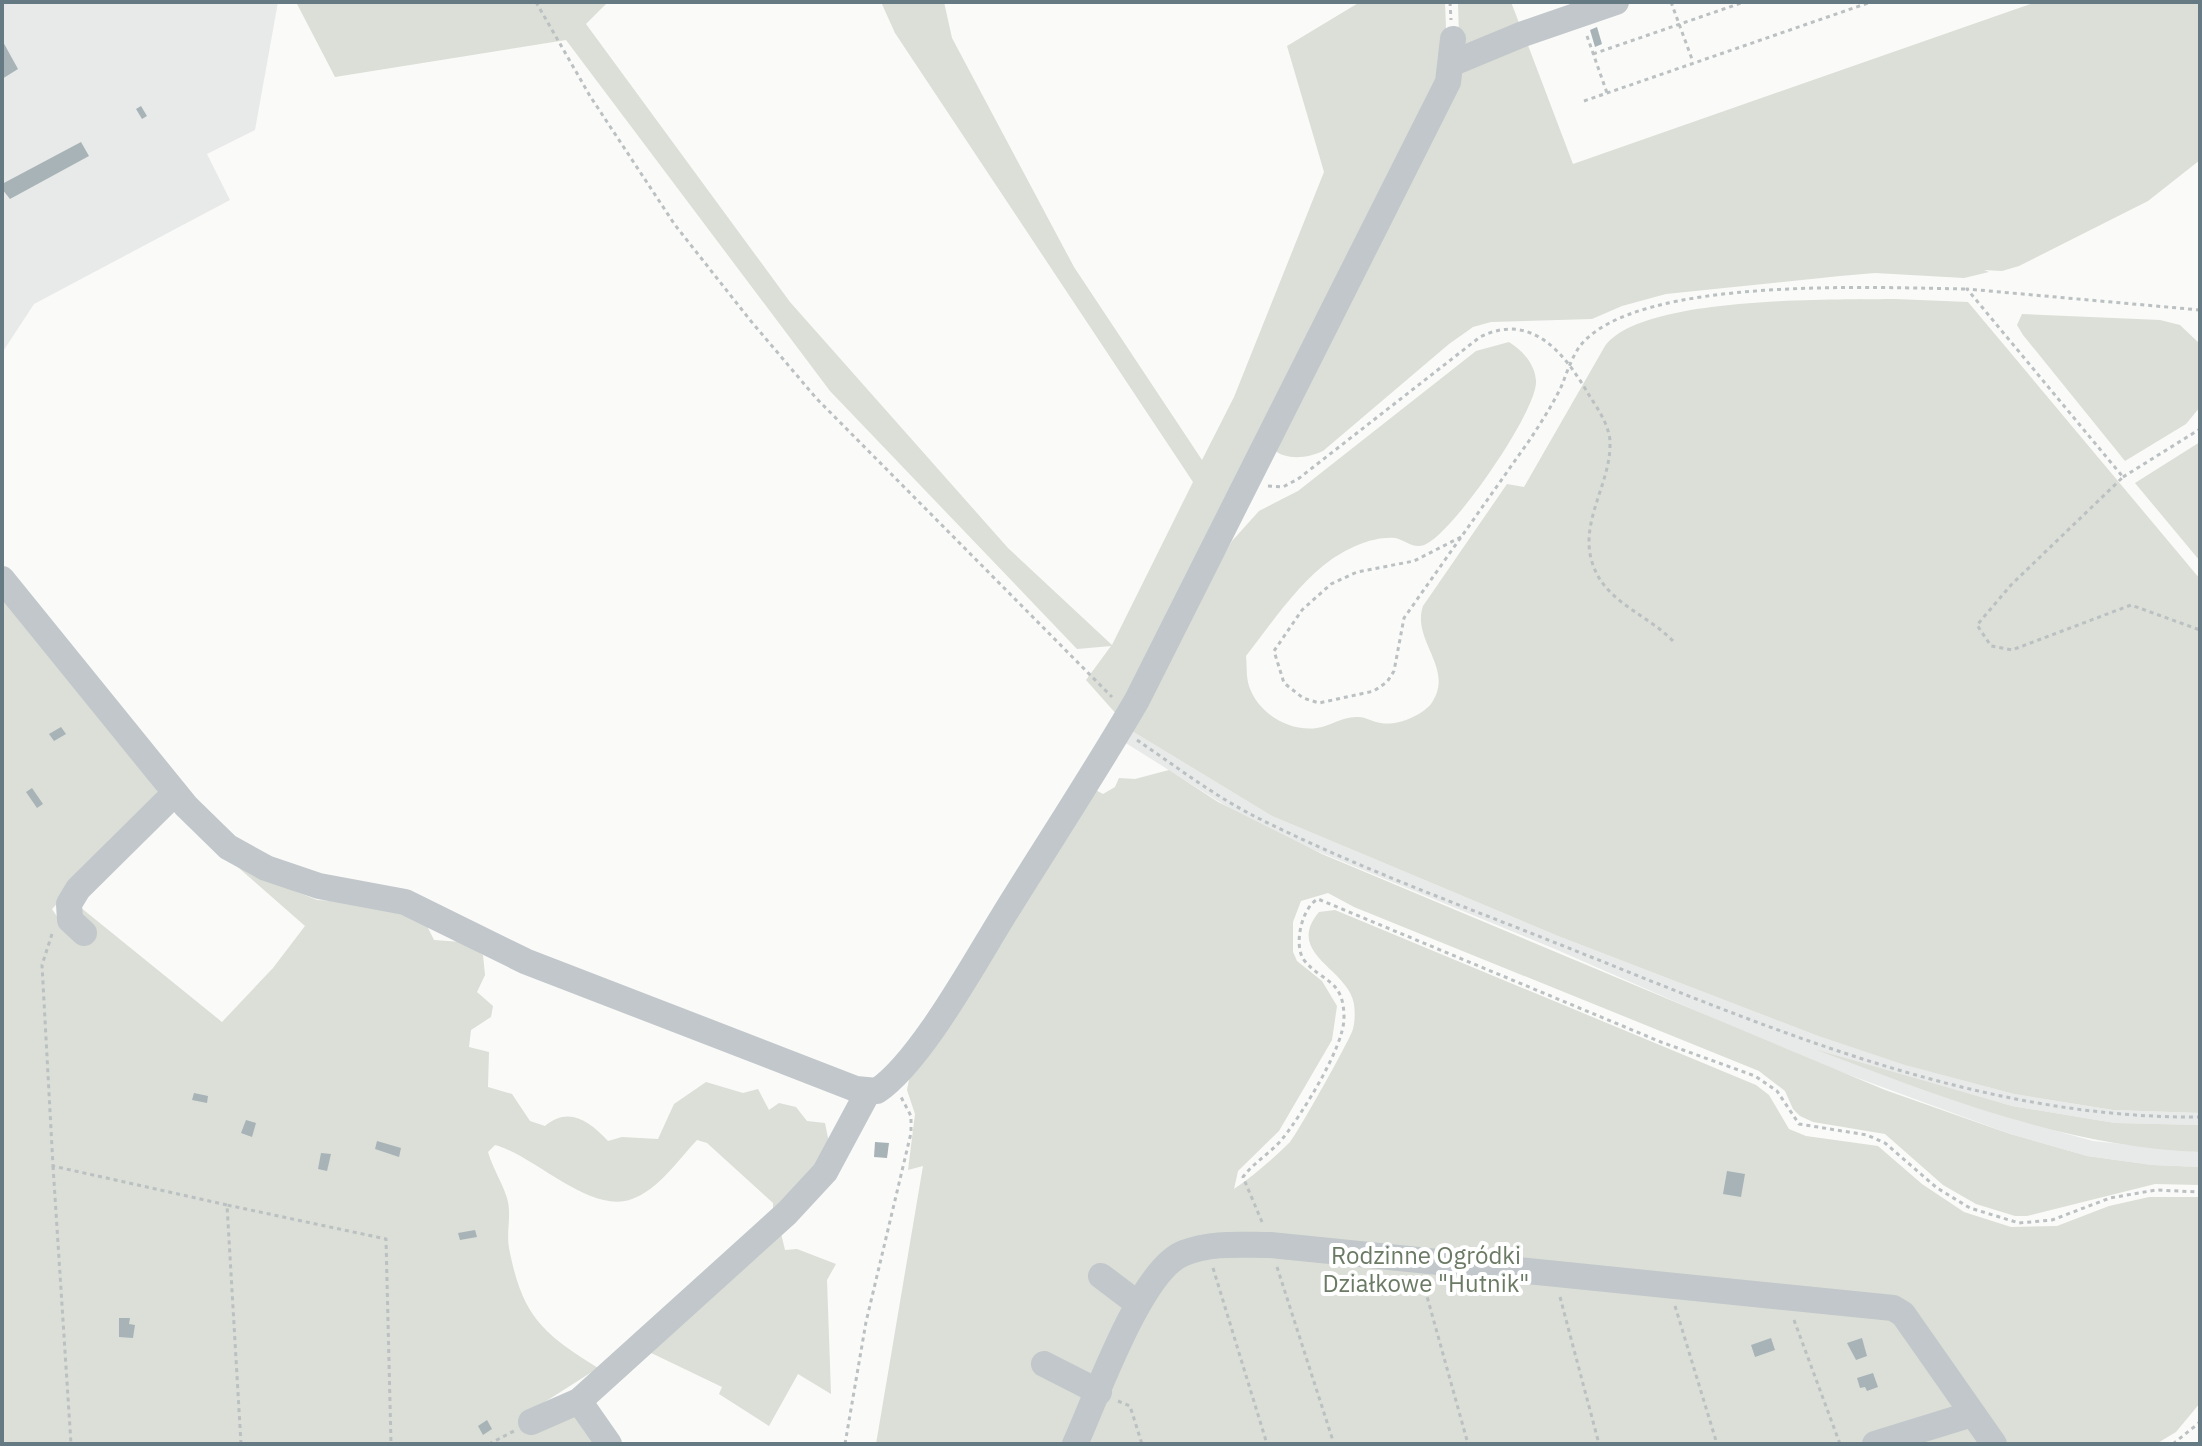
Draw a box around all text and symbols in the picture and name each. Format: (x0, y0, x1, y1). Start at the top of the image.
park label: Rodzinne Ogródki Działkowe "Hutnik" (1323, 1239, 1529, 1299)

